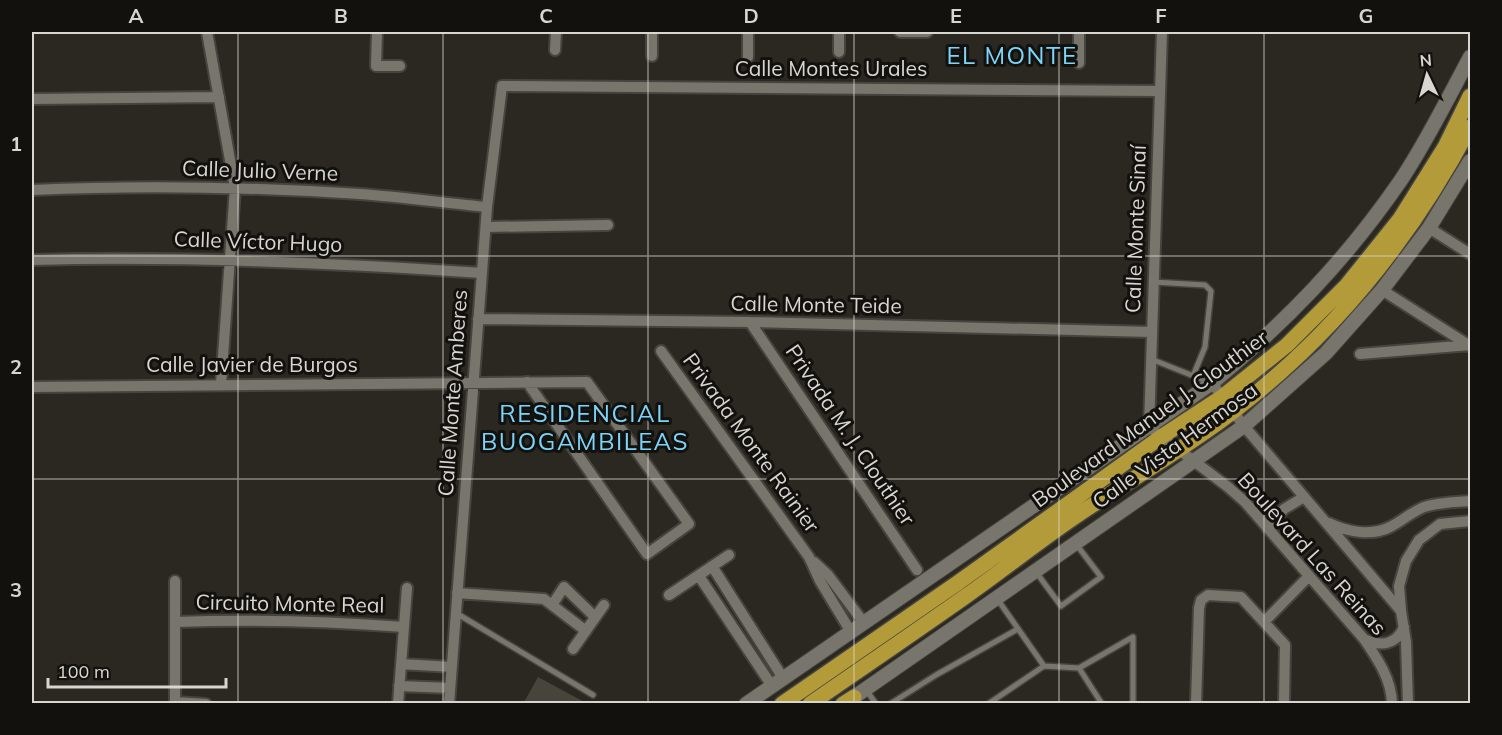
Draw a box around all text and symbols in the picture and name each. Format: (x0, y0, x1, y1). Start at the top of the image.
text: A (129, 3, 144, 28)
text: B (334, 3, 348, 28)
text: C (539, 3, 553, 28)
text: D (743, 3, 759, 28)
text: E (950, 3, 962, 28)
text: F (1155, 3, 1167, 28)
text: G (1359, 3, 1373, 28)
district label: EL MONTE (946, 40, 1078, 70)
north arrow (1397, 45, 1457, 105)
text: N (1419, 50, 1433, 71)
street label: Calle Montes Urales (735, 55, 927, 81)
text: 1 (10, 131, 22, 156)
street label: Calle Monte Sinaí (1119, 144, 1151, 313)
street label: Calle Julio Verne (182, 154, 339, 186)
street label: Calle Víctor Hugo (173, 225, 343, 257)
street label: Calle Monte Amberes (432, 289, 472, 497)
street label: Calle Monte Teide (730, 290, 902, 318)
street label: Boulevard Manuel J. Clouthier (1027, 324, 1273, 512)
street label: Privada M. J. Clouthier (781, 339, 921, 530)
street label: Privada Monte Rainier (678, 348, 826, 537)
street label: Calle Javier de Burgos (146, 351, 358, 377)
text: 2 (10, 354, 22, 379)
street label: Calle Vista Hermosa (1087, 377, 1262, 514)
district label: RESIDENCIAL BUOGAMBILEAS (481, 398, 689, 456)
street label: Boulevard Las Reinas (1233, 467, 1393, 640)
text: 3 (10, 577, 22, 602)
street label: Circuito Monte Real (195, 588, 385, 618)
scale bar (48, 651, 226, 689)
text: 100 m (57, 660, 110, 683)

